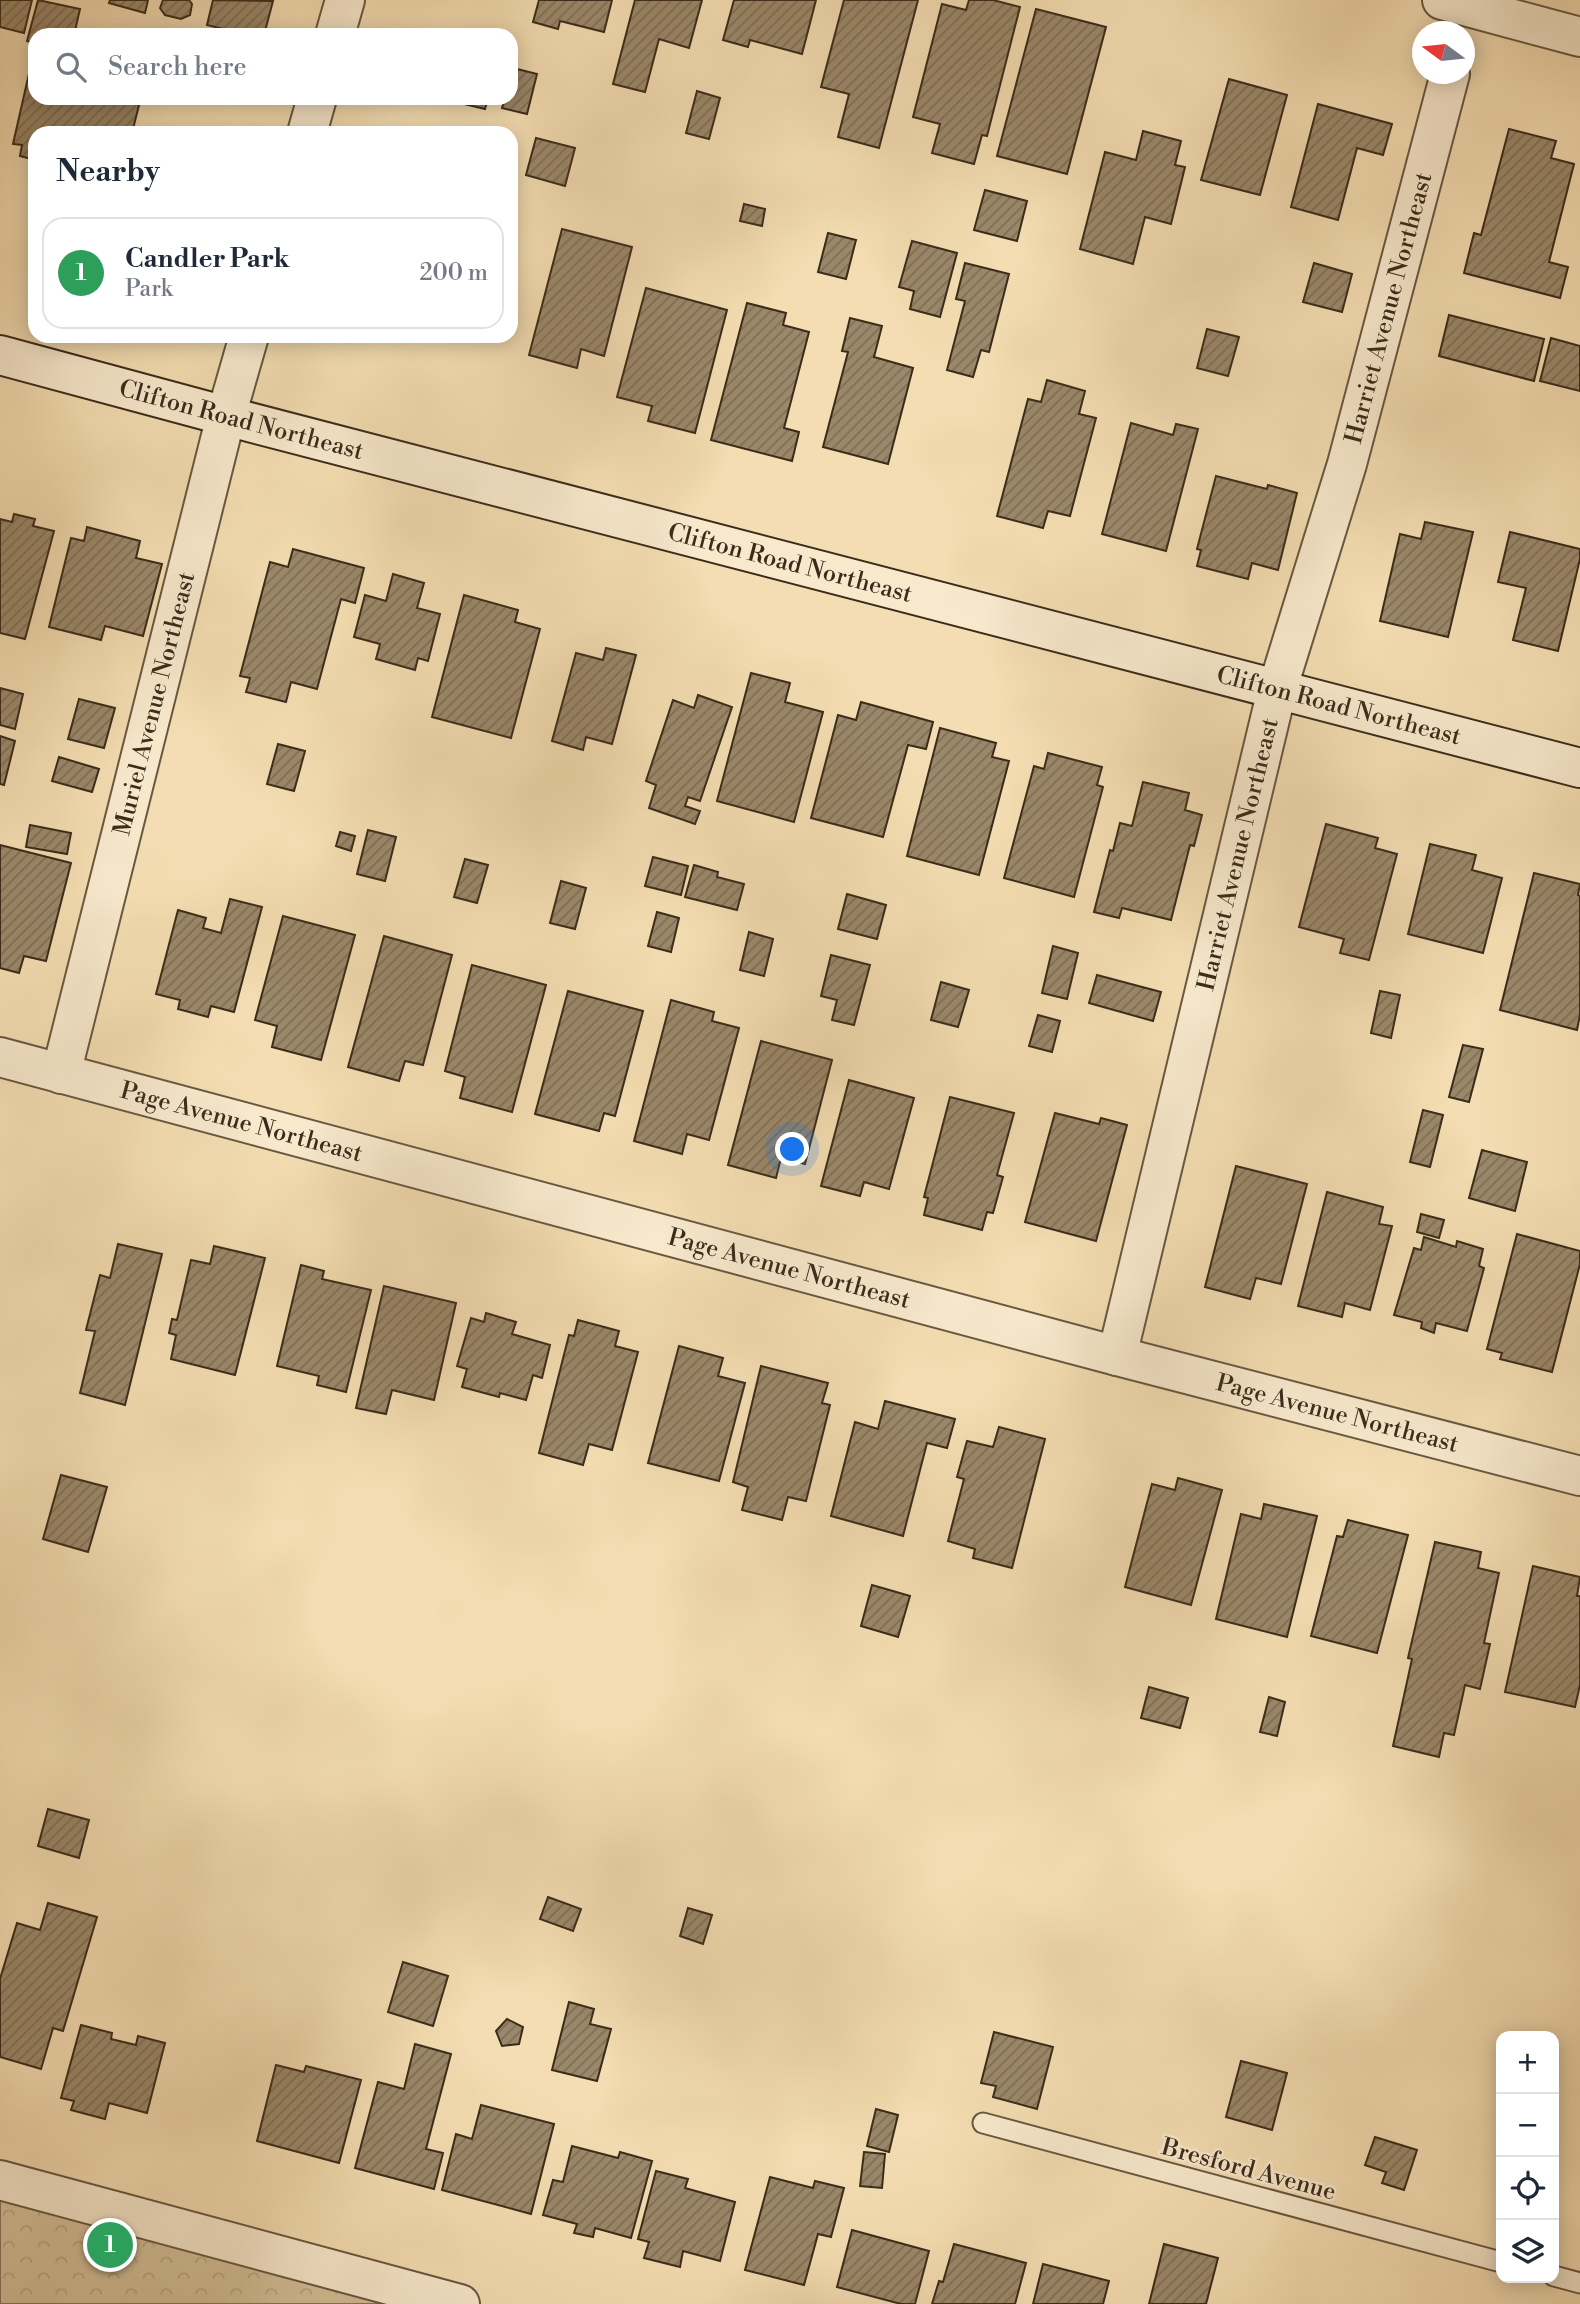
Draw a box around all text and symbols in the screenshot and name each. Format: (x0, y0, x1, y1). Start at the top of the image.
north arrow (1412, 21, 1475, 84)
search box (28, 28, 518, 105)
icon: search (52, 48, 90, 86)
text: Search here (108, 51, 247, 83)
text: Nearby (56, 153, 160, 191)
street label: Harriet Avenue Northeast (1339, 169, 1440, 447)
text: Candler Park (125, 243, 290, 275)
text: 1 (75, 259, 87, 287)
text: 200 m (420, 259, 488, 287)
text: Park (125, 275, 173, 303)
street label: Clifton Road Northeast (116, 374, 367, 467)
street label: Clifton Road Northeast (664, 517, 916, 610)
street label: Muriel Avenue Northeast (107, 568, 202, 839)
street label: Clifton Road Northeast (1213, 660, 1465, 753)
street label: Harriet Avenue Northeast (1191, 715, 1286, 994)
street label: Page Avenue Northeast (117, 1076, 366, 1169)
your location (775, 1132, 809, 1166)
street label: Page Avenue Northeast (665, 1222, 914, 1316)
street label: Page Avenue Northeast (1213, 1368, 1462, 1460)
map controls (1496, 2031, 1559, 2283)
button: + (1496, 2031, 1559, 2094)
button: − (1496, 2094, 1559, 2157)
street label: Bresford Avenue (1157, 2132, 1339, 2208)
button: locate (1496, 2157, 1559, 2220)
pin: 1 (87, 2219, 133, 2271)
button: layers (1496, 2220, 1559, 2283)

